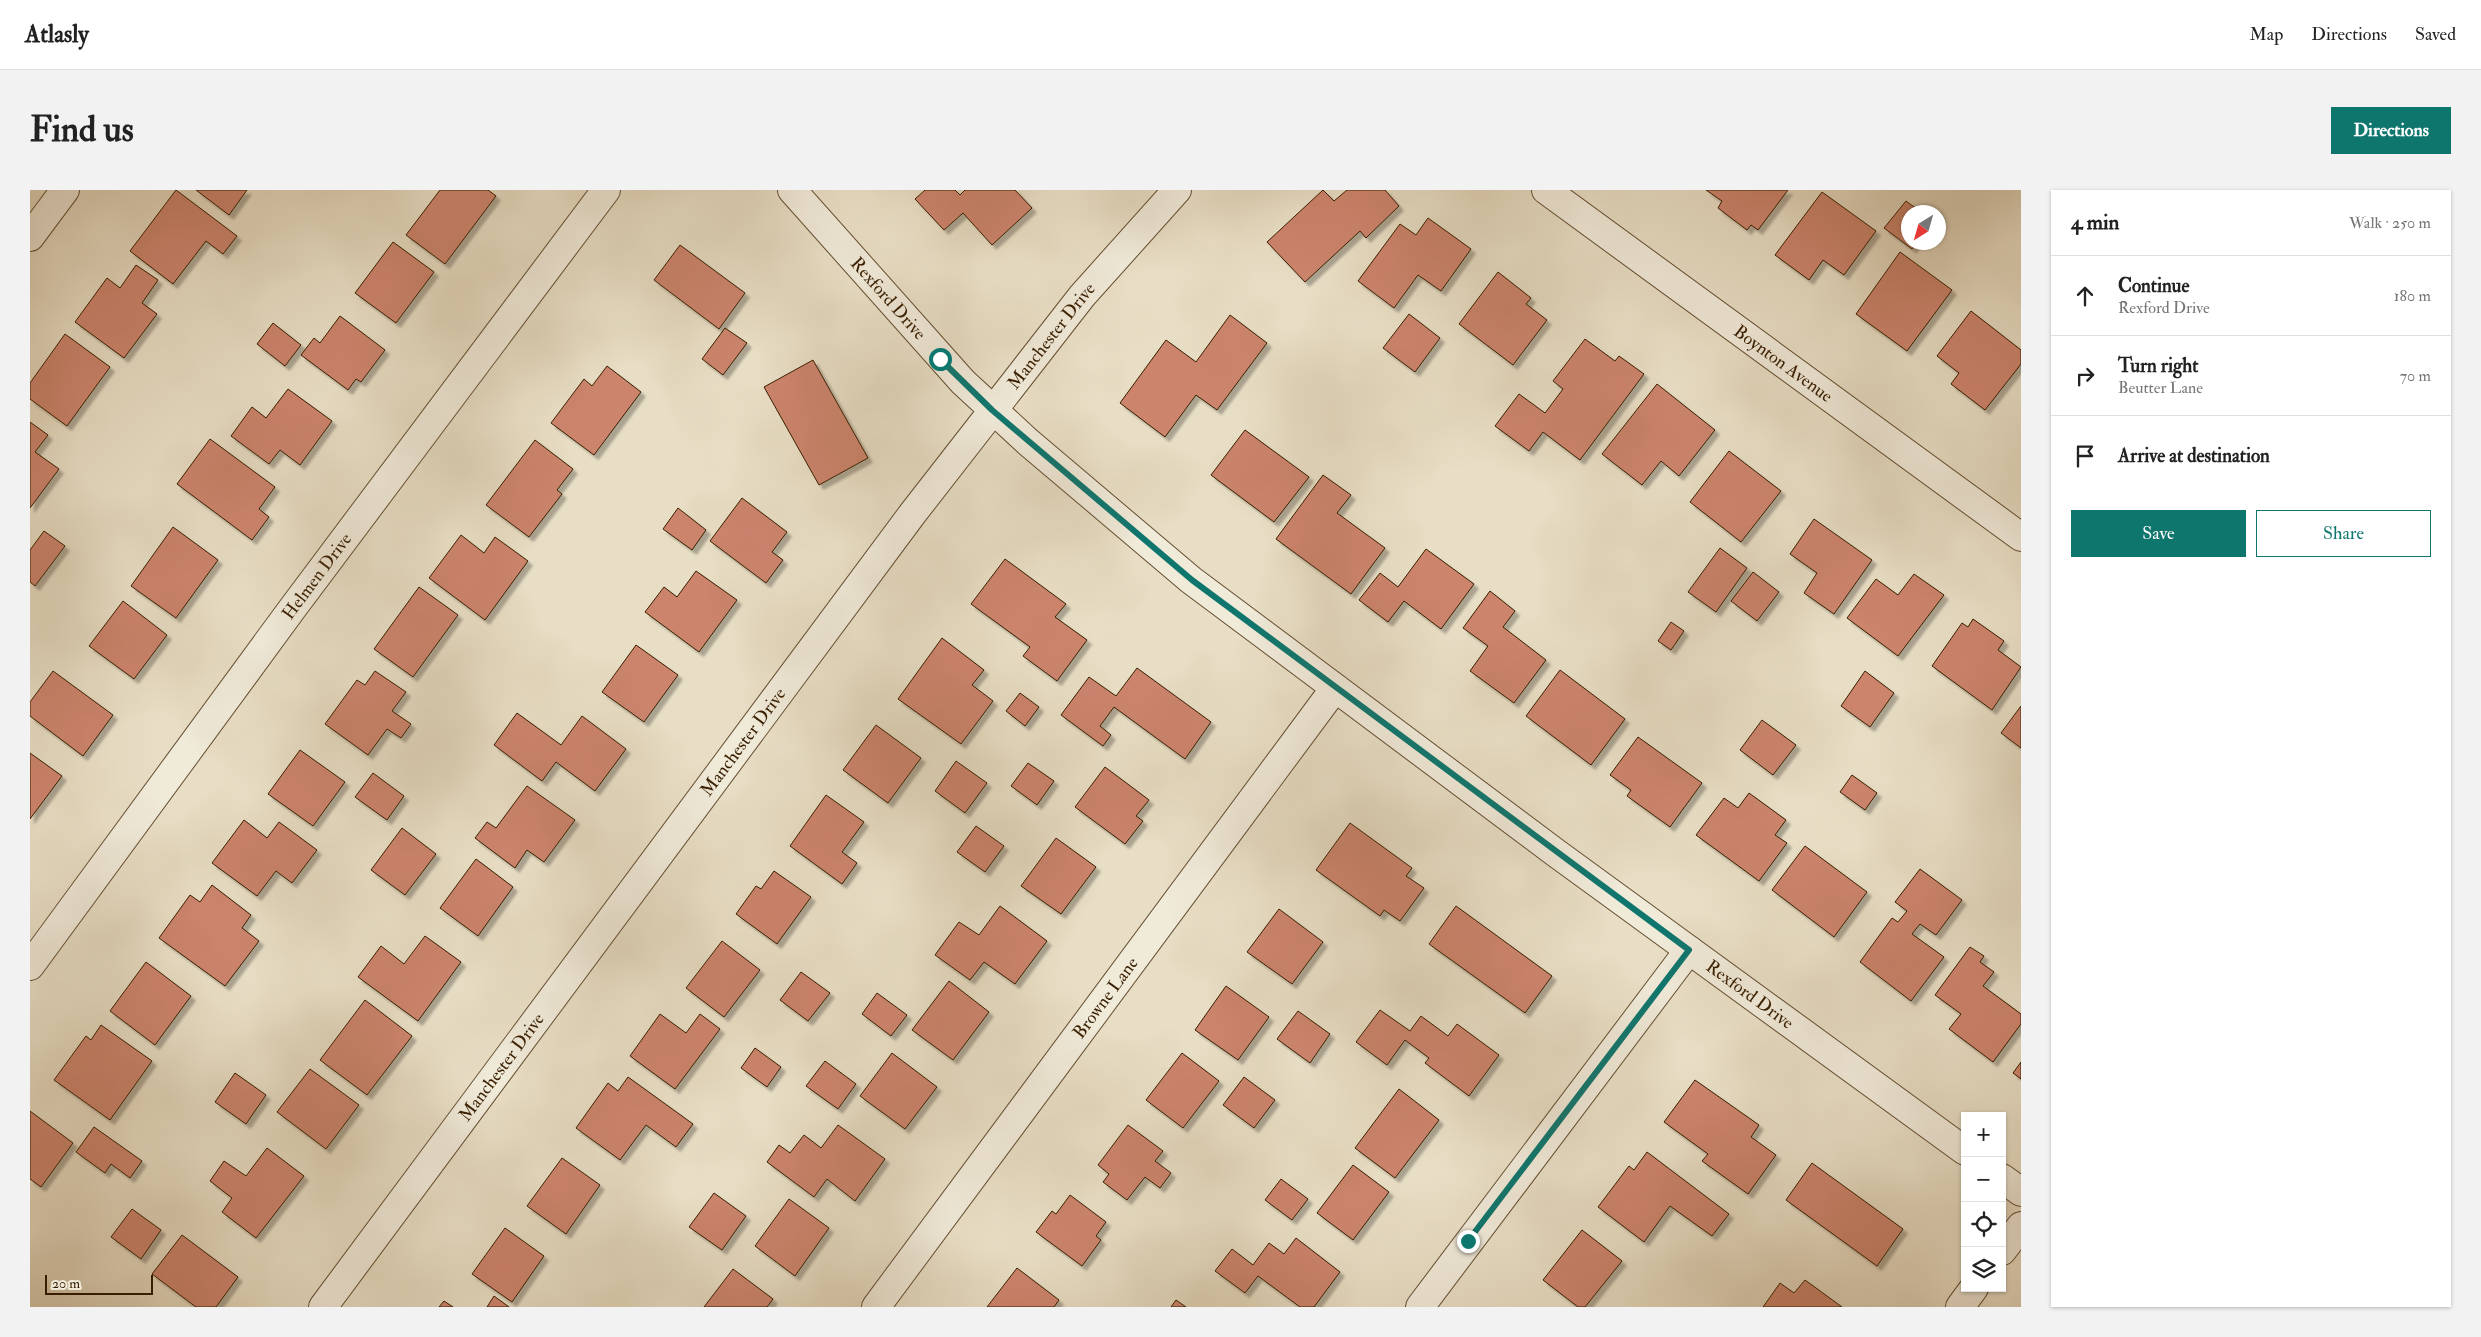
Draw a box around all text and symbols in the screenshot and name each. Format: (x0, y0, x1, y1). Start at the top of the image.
text: Atlasly (25, 19, 89, 50)
text: Map (2250, 23, 2283, 46)
text: Directions (2311, 23, 2387, 46)
text: Saved (2415, 23, 2456, 46)
button: Directions (2331, 107, 2451, 154)
text: Find us (30, 108, 134, 152)
north arrow (1901, 205, 1946, 250)
text: 4 min (2071, 209, 2119, 236)
text: Walk · 250 m (2349, 213, 2431, 233)
street label: Rexford Drive (846, 252, 932, 345)
text: Continue (2118, 274, 2189, 298)
street label: Manchester Drive (1002, 277, 1101, 394)
icon: ahead (2071, 282, 2099, 310)
text: 180 m (2394, 286, 2431, 306)
text: Rexford Drive (2118, 298, 2210, 318)
street label: Boynton Avenue (1729, 320, 1838, 408)
route start (929, 348, 952, 371)
text: Turn right (2118, 354, 2198, 378)
icon: right (2071, 362, 2099, 390)
text: 70 m (2400, 366, 2431, 386)
text: Beutter Lane (2118, 378, 2203, 398)
icon: arrive (2071, 442, 2099, 470)
text: Arrive at destination (2118, 444, 2270, 468)
button: Save (2071, 510, 2246, 557)
button: Share (2256, 510, 2431, 557)
street label: Helmen Drive (277, 528, 357, 624)
street label: Manchester Drive (695, 683, 791, 801)
street label: Browne Lane (1068, 952, 1143, 1043)
street label: Rexford Drive (1702, 955, 1799, 1034)
street label: Manchester Drive (453, 1008, 549, 1126)
map controls (1961, 1112, 2006, 1292)
button: + (1961, 1112, 2006, 1157)
button: − (1961, 1157, 2006, 1202)
button: locate (1961, 1202, 2006, 1247)
route end (1457, 1230, 1480, 1253)
button: layers (1961, 1247, 2006, 1292)
scale bar (45, 1272, 152, 1295)
text: 20 m (52, 1275, 80, 1292)

